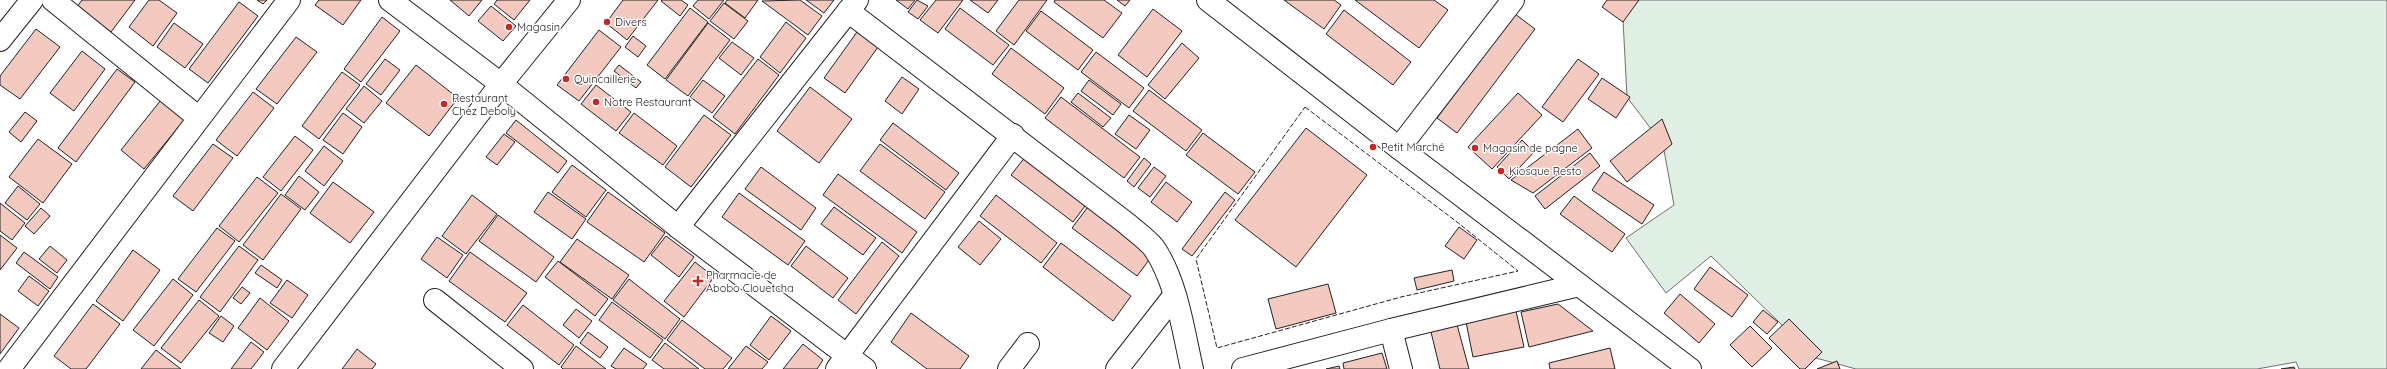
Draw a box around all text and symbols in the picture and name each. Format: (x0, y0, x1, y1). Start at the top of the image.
place label: Divers (615, 15, 647, 29)
marker: Divers (602, 17, 612, 27)
place label: Magasin (517, 20, 560, 34)
marker: Magasin (504, 22, 514, 32)
place label: Quincaillerie (574, 72, 636, 86)
marker: Quincaillerie (561, 74, 571, 84)
place label: Restaurant Chez Deboly (452, 91, 516, 118)
place label: Notre Restaurant (604, 95, 692, 109)
marker: Notre Restaurant (591, 97, 601, 107)
marker: Restaurant Chez Deboly (439, 99, 449, 109)
place label: Petit Marché (1381, 140, 1444, 154)
place label: Magasin de pagne (1483, 141, 1578, 155)
marker: Petit Marché (1368, 142, 1378, 152)
marker: Magasin de pagne (1470, 143, 1480, 153)
place label: Kiosque Resto (1509, 164, 1582, 178)
marker: Kiosque Resto (1496, 166, 1506, 176)
place label: Pharmacie de Abobo Clouetcha (706, 268, 794, 295)
marker: Pharmacie de Abobo Clouetcha (693, 276, 703, 286)

